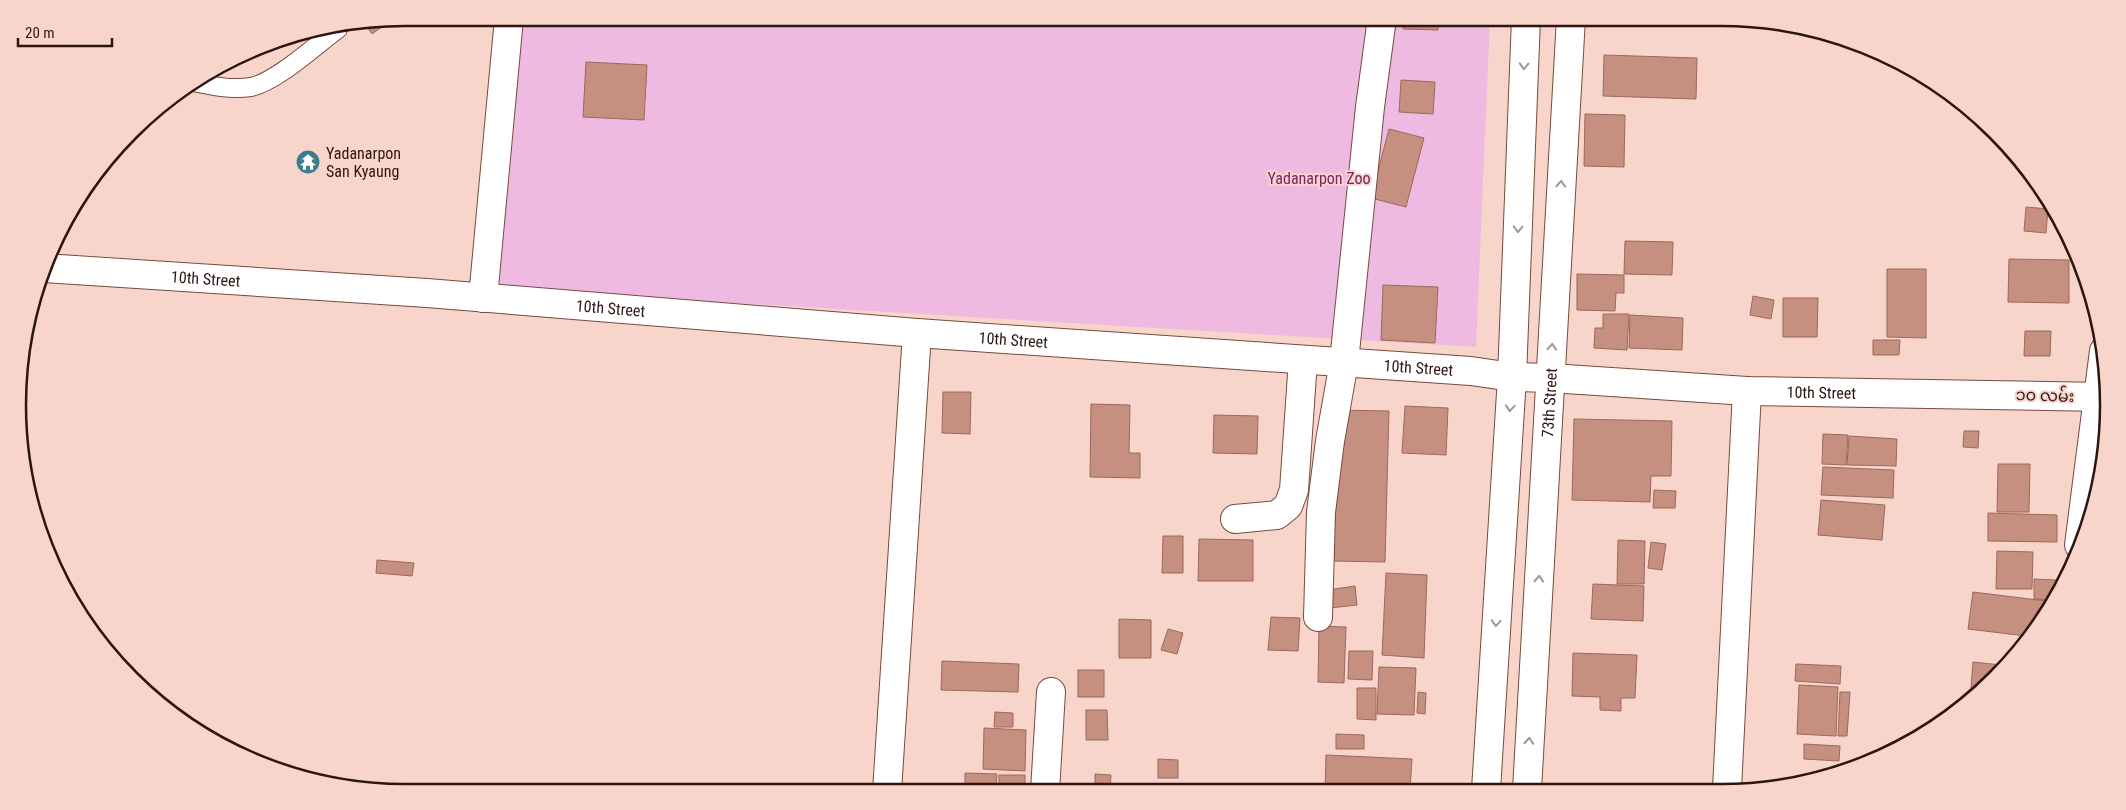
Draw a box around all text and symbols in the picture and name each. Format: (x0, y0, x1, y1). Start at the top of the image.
scale bar (18, 15, 111, 47)
text: 20 m (25, 24, 55, 42)
one-way arrow (1519, 62, 1530, 70)
place label: Yadanarpon San Kyaung (326, 144, 401, 181)
temple icon: Yadanarpon San Kyaung (295, 149, 321, 175)
park label: Yadanarpon Zoo (1268, 169, 1371, 188)
one-way arrow (1556, 180, 1567, 188)
one-way arrow (1513, 225, 1523, 233)
street label: 10th Street (170, 267, 241, 291)
street label: 10th Street (575, 296, 646, 321)
street label: 10th Street (978, 328, 1049, 352)
one-way arrow (1547, 342, 1558, 350)
street label: 10th Street (1383, 356, 1454, 380)
street label: 73th Street (1538, 367, 1561, 438)
street label: 10th Street (1786, 383, 1857, 403)
street label: ၁၀ လမ်း (2015, 383, 2075, 406)
one-way arrow (1505, 405, 1516, 413)
one-way arrow (1533, 575, 1544, 583)
one-way arrow (1491, 619, 1502, 627)
one-way arrow (1524, 737, 1535, 745)

